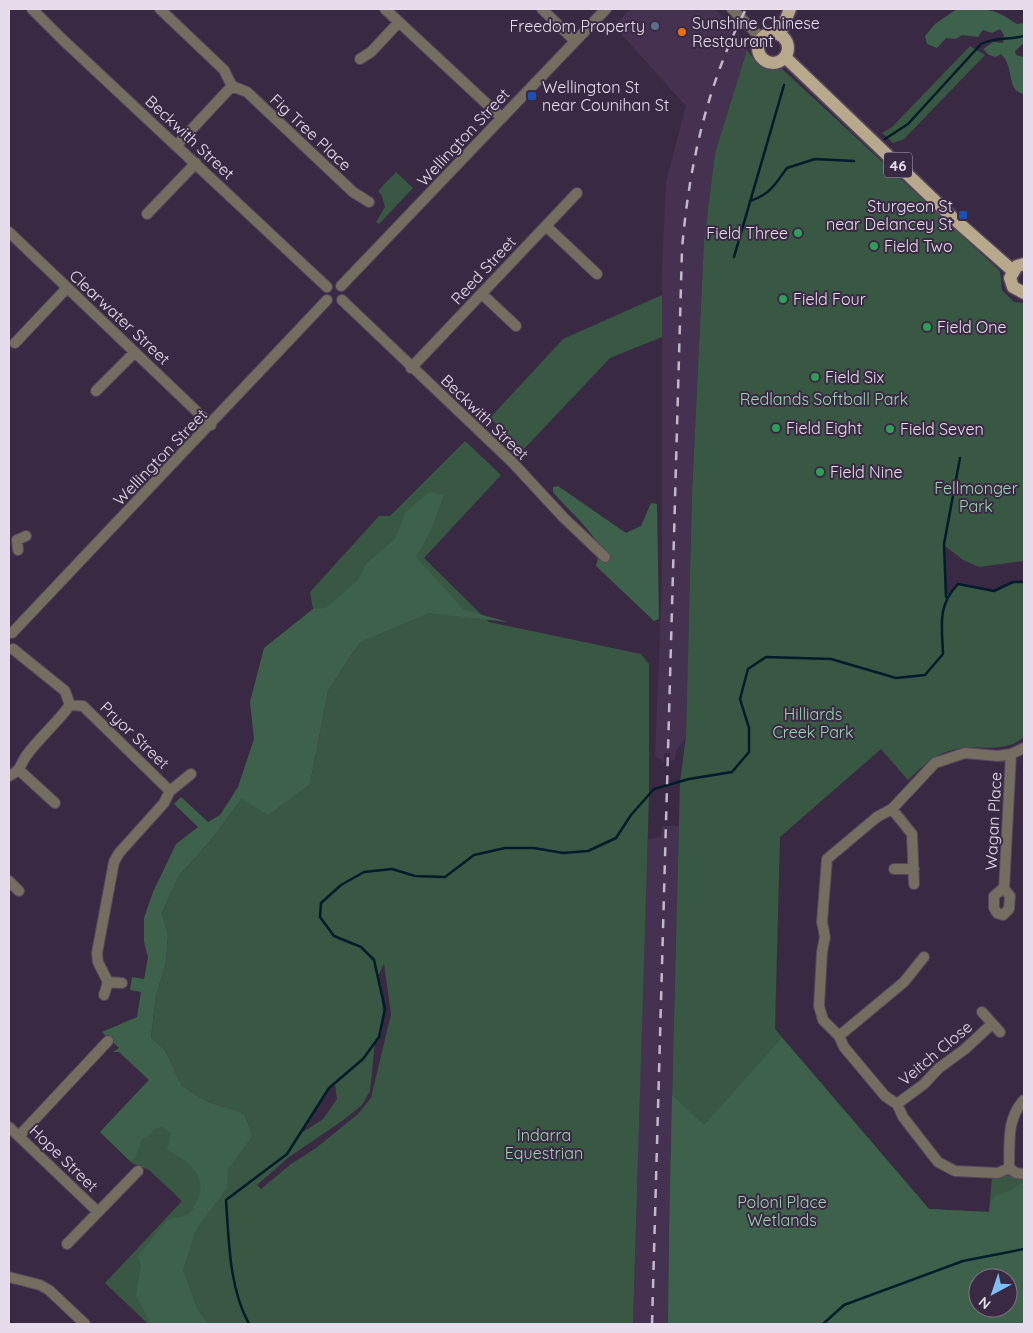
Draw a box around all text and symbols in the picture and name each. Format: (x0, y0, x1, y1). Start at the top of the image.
place label: Sunshine Chinese Restaurant (692, 13, 820, 51)
place label: Freedom Property (509, 16, 645, 36)
marker: Freedom Property (649, 20, 661, 32)
marker: Sunshine Chinese Restaurant (676, 26, 688, 38)
place label: Wellington St near Counihan St (542, 77, 669, 115)
street label: Wellington Street (413, 84, 513, 190)
street label: Fig Tree Place (266, 89, 356, 175)
marker: Wellington St near Counihan St (526, 90, 538, 102)
street label: Beckwith Street (141, 91, 239, 183)
road number: 46 (884, 152, 912, 178)
place label: Sturgeon St near Delancey St (826, 196, 953, 234)
marker: Sturgeon St near Delancey St (957, 209, 969, 221)
place label: Field Three (706, 223, 788, 243)
marker: Field Three (792, 227, 804, 239)
street label: Reed Street (446, 232, 520, 308)
place label: Field Two (884, 236, 953, 256)
marker: Field Two (868, 240, 880, 252)
street label: Clearwater Street (66, 265, 174, 369)
place label: Field Four (793, 289, 866, 309)
marker: Field Four (777, 293, 789, 305)
place label: Field One (937, 317, 1007, 337)
marker: Field One (921, 321, 933, 333)
place label: Field Six (825, 367, 885, 387)
street label: Beckwith Street (437, 370, 533, 464)
marker: Field Six (809, 371, 821, 383)
park label: Redlands Softball Park (740, 389, 908, 409)
street label: Wellington Street (109, 405, 211, 509)
place label: Field Eight (786, 418, 862, 438)
place label: Field Seven (900, 419, 984, 439)
marker: Field Eight (770, 422, 782, 434)
marker: Field Seven (884, 423, 896, 435)
place label: Field Nine (830, 462, 902, 482)
marker: Field Nine (814, 466, 826, 478)
park label: Fellmonger Park (934, 478, 1018, 516)
street label: Pryor Street (96, 697, 174, 773)
park label: Hilliards Creek Park (772, 704, 854, 742)
street label: Wagan Place (980, 771, 1006, 871)
street label: Veitch Close (894, 1016, 976, 1090)
street label: Hope Street (25, 1120, 103, 1196)
park label: Indarra Equestrian (505, 1125, 583, 1163)
park label: Poloni Place Wetlands (737, 1192, 827, 1230)
north arrow (968, 1268, 1018, 1318)
text: N (975, 1293, 994, 1313)

